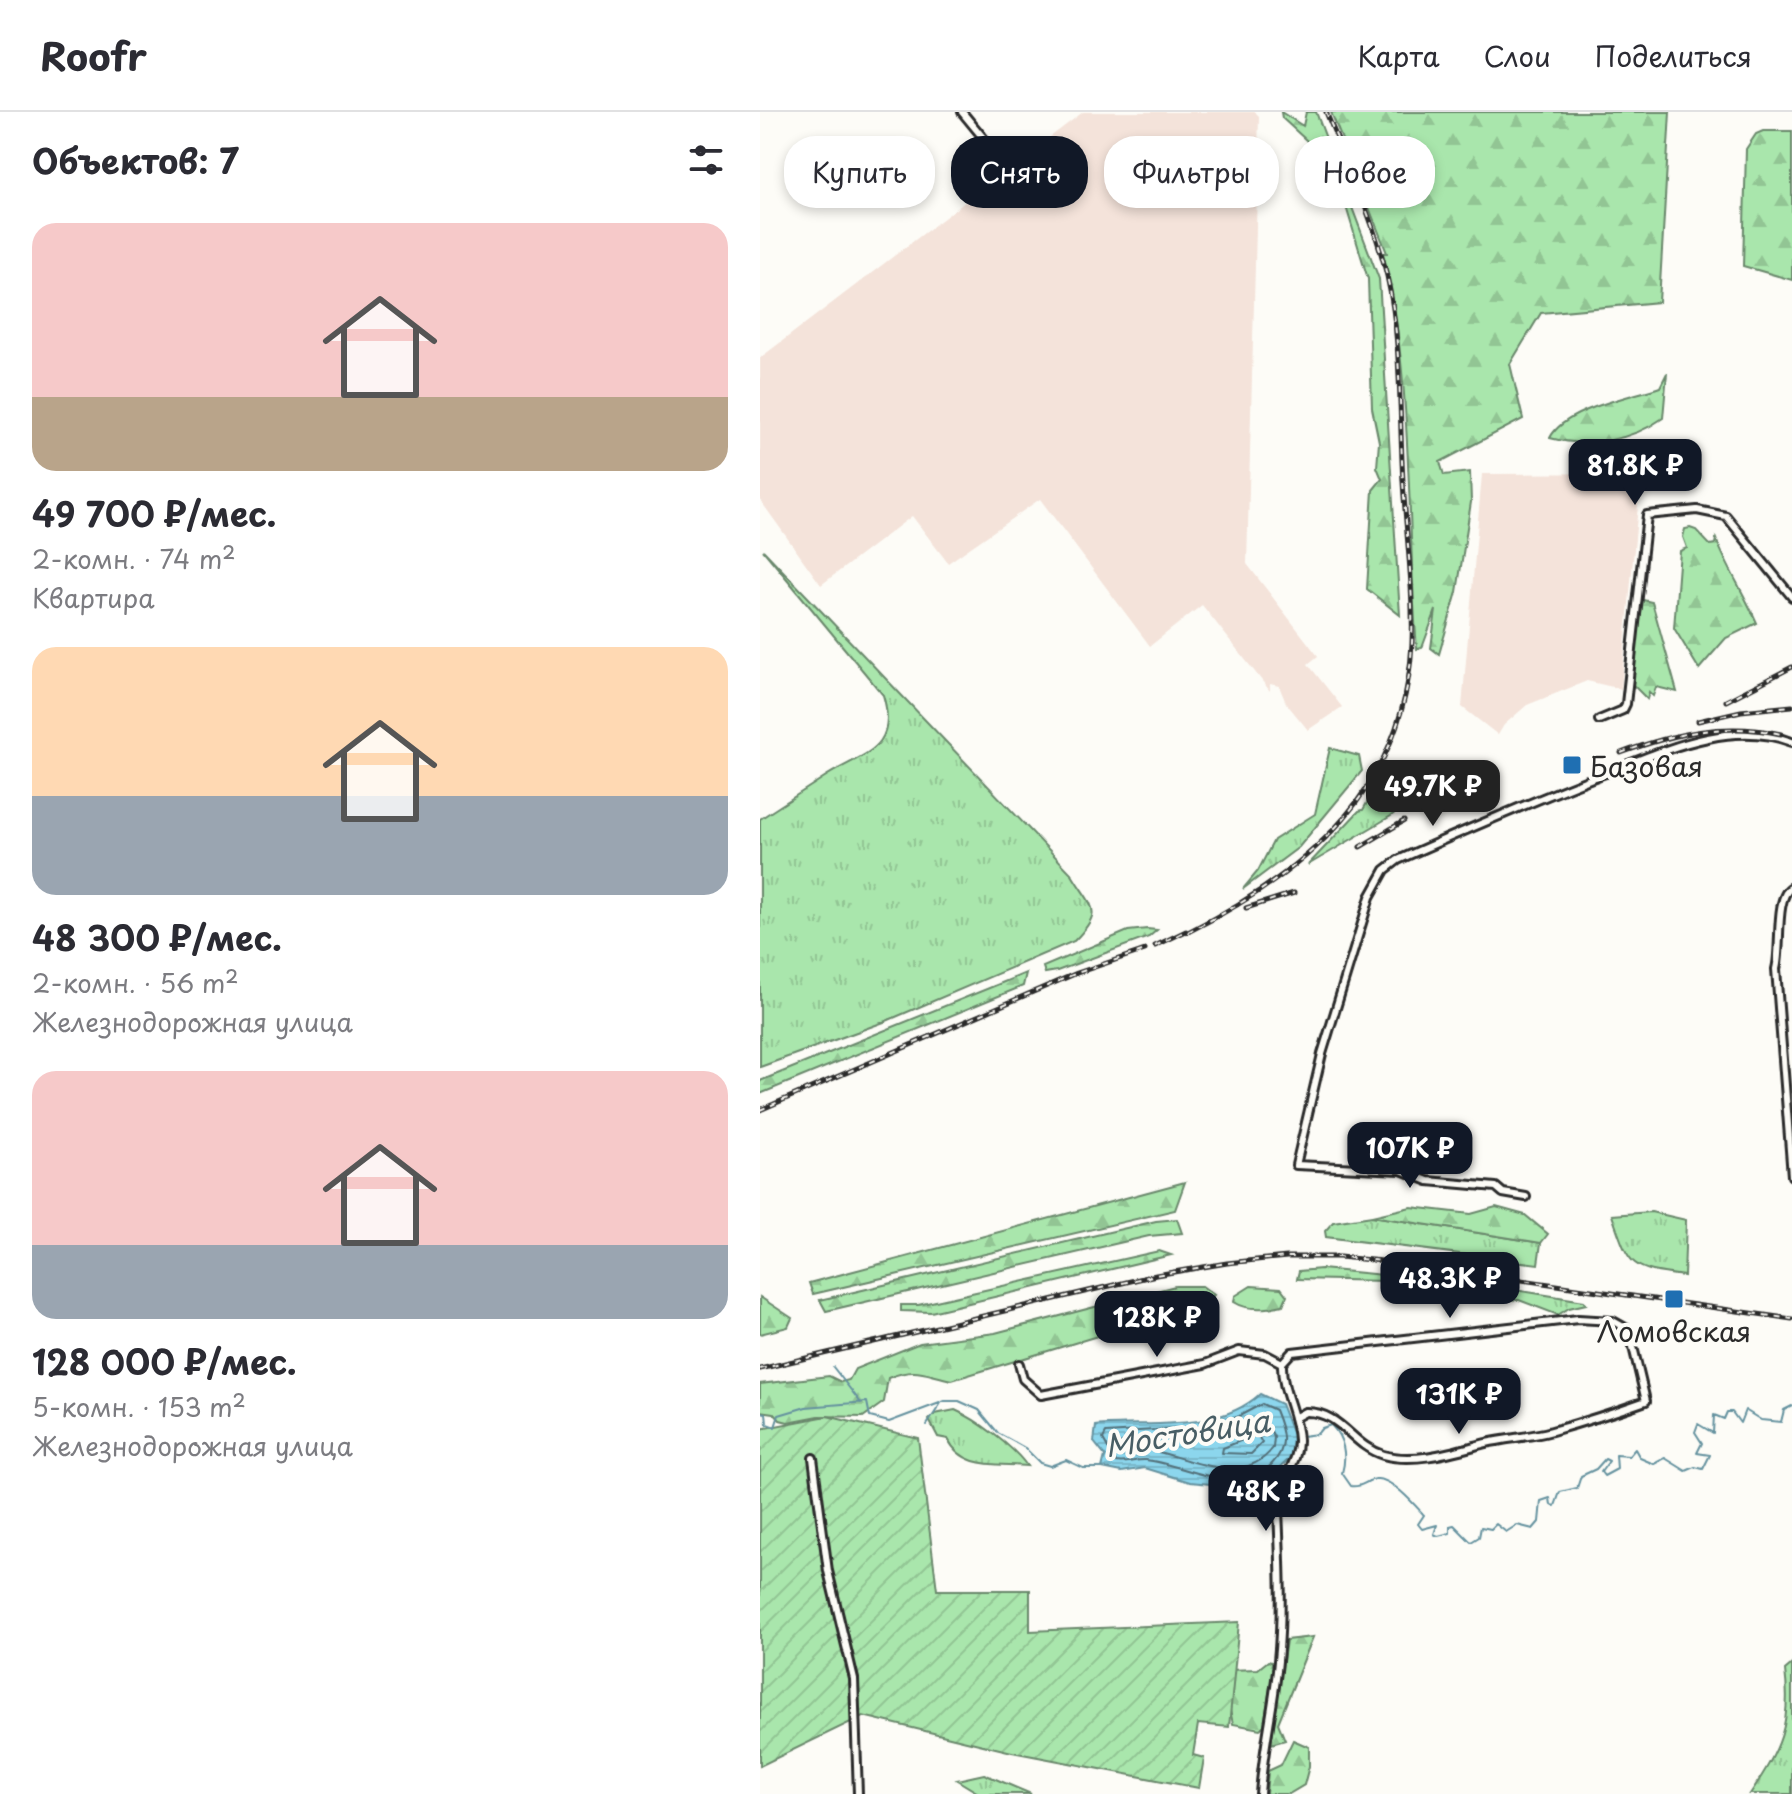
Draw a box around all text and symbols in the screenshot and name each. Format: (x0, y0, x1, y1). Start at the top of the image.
text: Roofr (40, 27, 147, 84)
text: Карта (1357, 34, 1440, 77)
text: Слои (1484, 34, 1551, 77)
text: Поделиться (1595, 34, 1752, 77)
text: Объектов: 7 (32, 134, 239, 186)
chip: Купить (784, 136, 935, 208)
chip: Снять (951, 136, 1088, 208)
chip: Фильтры (1104, 136, 1279, 208)
chip: Новое (1295, 136, 1435, 208)
icon: filters (684, 138, 728, 182)
icon: home (308, 275, 452, 419)
pin: 81.8K ₽ (1561, 439, 1709, 507)
text: 81.8K ₽ (1587, 445, 1683, 484)
text: 49 700 ₽/мес. (32, 487, 277, 539)
text: 2-комн. · 74 m² (32, 539, 236, 578)
text: Квартира (32, 578, 155, 617)
icon: home (308, 699, 452, 843)
place label: Базовая (1590, 744, 1703, 787)
marker: Базовая (1561, 754, 1583, 776)
pin: 49.7K ₽ (1359, 760, 1507, 828)
text: 49.7K ₽ (1384, 766, 1482, 805)
text: 48 300 ₽/мес. (32, 911, 282, 963)
text: 2-комн. · 56 m² (32, 963, 239, 1002)
text: Железнодорожная улица (32, 1002, 353, 1041)
pin: 107K ₽ (1345, 1122, 1475, 1190)
icon: home (308, 1123, 452, 1267)
text: 107K ₽ (1365, 1128, 1455, 1167)
pin: 48.3K ₽ (1376, 1252, 1524, 1320)
text: 48.3K ₽ (1398, 1258, 1502, 1297)
marker: Ломовская (1663, 1288, 1685, 1310)
pin: 128K ₽ (1092, 1291, 1222, 1359)
text: 128K ₽ (1112, 1297, 1202, 1336)
place label: Ломовская (1597, 1309, 1751, 1352)
text: 128 000 ₽/мес. (32, 1335, 297, 1387)
pin: 131K ₽ (1394, 1368, 1524, 1436)
text: 131K ₽ (1416, 1374, 1502, 1413)
text: 5-комн. · 153 m² (32, 1387, 246, 1426)
water label: Мостовица (1101, 1397, 1274, 1467)
text: Железнодорожная улица (32, 1426, 353, 1465)
pin: 48K ₽ (1210, 1465, 1322, 1533)
text: 48K ₽ (1226, 1471, 1306, 1510)

